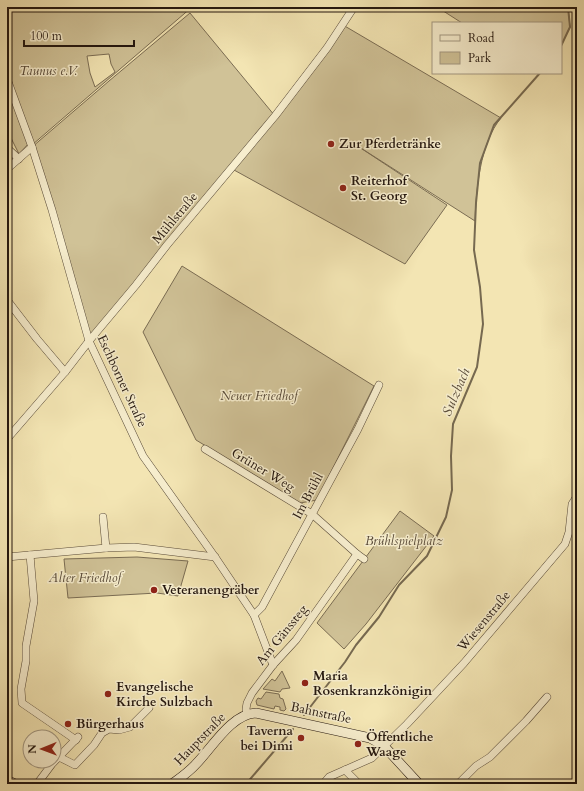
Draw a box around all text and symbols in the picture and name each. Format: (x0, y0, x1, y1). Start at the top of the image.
scale bar (24, 22, 134, 48)
legend (432, 22, 562, 74)
text: 100 m (30, 28, 63, 44)
text: Road (468, 30, 495, 46)
text: Park (468, 50, 492, 66)
park label: Taunus e.V. (19, 62, 78, 80)
place label: Zur Pferdetränke (339, 135, 441, 153)
marker: Zur Pferdetränke (326, 139, 336, 149)
place label: Reiterhof St. Georg (351, 172, 410, 205)
marker: Reiterhof St. Georg (338, 183, 348, 193)
street label: Mühlstraße (148, 188, 202, 248)
street label: Eschborner Straße (93, 332, 151, 430)
water label: Sulzbach (437, 365, 475, 419)
park label: Neuer Friedhof (220, 387, 301, 405)
street label: Grüner Weg (228, 444, 299, 496)
street label: Im Brühl (288, 469, 328, 522)
park label: Brühlspielplatz (365, 532, 444, 550)
park label: Alter Friedhof (48, 569, 125, 587)
place label: Veteranengräber (162, 581, 260, 599)
marker: Veteranengräber (149, 585, 159, 595)
street label: Wiesenstraße (453, 587, 515, 656)
street label: Am Gänssteg (252, 600, 312, 669)
place label: Maria Rosenkranzkönigin (313, 667, 433, 700)
place label: Evangelische Kirche Sulzbach (116, 678, 213, 711)
marker: Maria Rosenkranzkönigin (300, 678, 310, 688)
marker: Evangelische Kirche Sulzbach (103, 689, 113, 699)
street label: Bahnstraße (289, 698, 353, 728)
street label: Hauptstraße (170, 709, 230, 769)
place label: Bürgerhaus (76, 715, 144, 733)
marker: Bürgerhaus (63, 719, 73, 729)
place label: Taverna bei Dimi (240, 722, 294, 755)
place label: Öffentliche Waage (365, 728, 433, 761)
north arrow (22, 729, 62, 769)
marker: Taverna bei Dimi (296, 733, 306, 743)
marker: Öffentliche Waage (353, 739, 363, 749)
text: N (25, 744, 40, 754)

